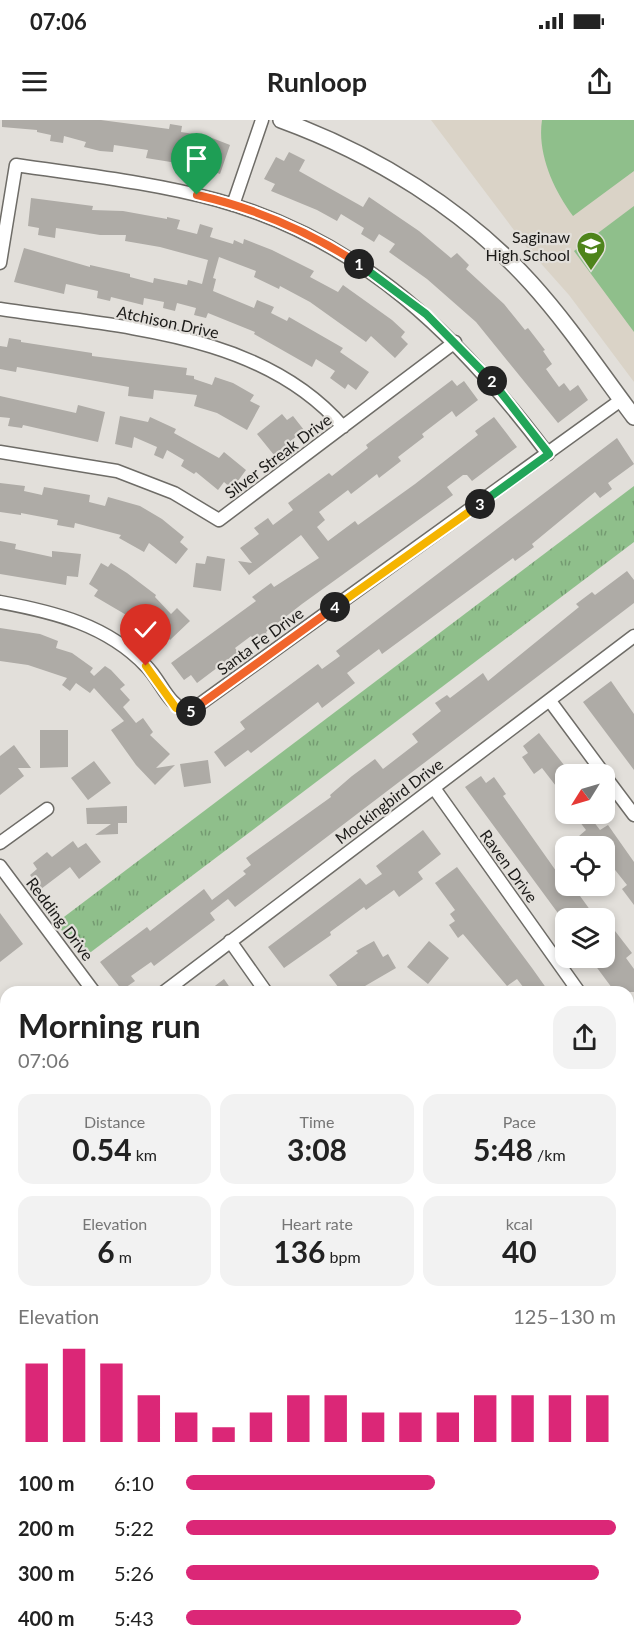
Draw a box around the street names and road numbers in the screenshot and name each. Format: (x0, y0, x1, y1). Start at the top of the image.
street label: Atchison Drive (115, 301, 221, 342)
street label: Silver Streak Drive (221, 409, 335, 502)
street label: Santa Fe Drive (213, 603, 307, 678)
street label: Mockingbird Drive (331, 754, 446, 847)
street label: Raven Drive (477, 826, 542, 906)
street label: Redding Drive (23, 873, 98, 964)

